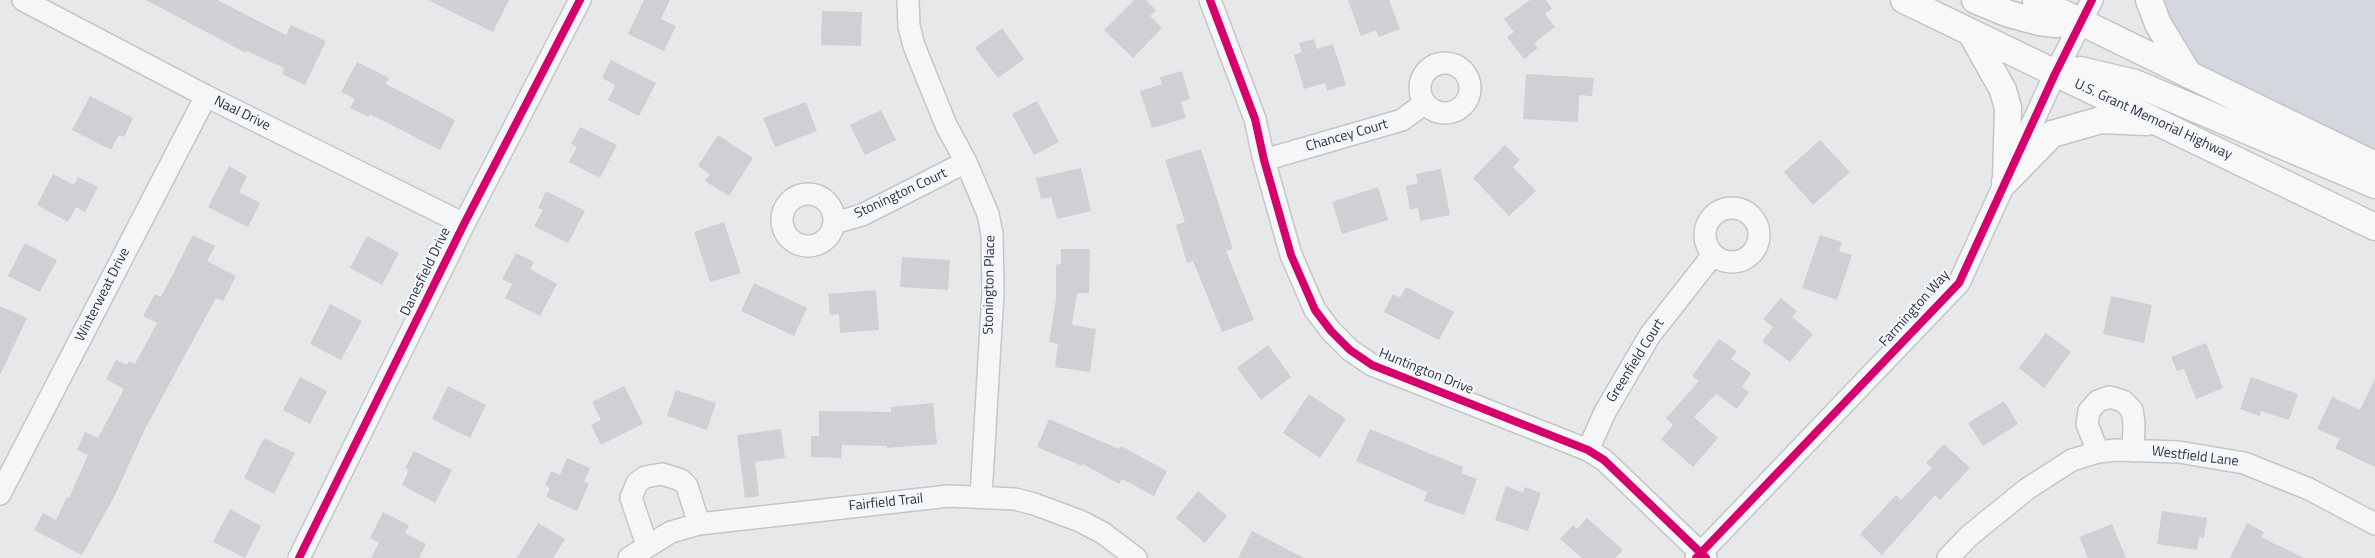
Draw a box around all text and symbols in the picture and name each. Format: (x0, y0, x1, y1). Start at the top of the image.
street label: U.S. Grant Memorial Highway (2071, 76, 2235, 164)
street label: Naal Drive (211, 93, 273, 135)
street label: Chancey Court (1304, 116, 1390, 156)
street label: Stonington Court (852, 165, 950, 223)
street label: Danesfield Drive (397, 225, 455, 319)
street label: Stonington Place (981, 235, 999, 335)
street label: Winterweat Drive (72, 245, 134, 345)
street label: Farmington Way (1876, 267, 1954, 351)
street label: Greenfield Court (1604, 316, 1668, 406)
street label: Huntington Drive (1376, 345, 1476, 399)
street label: Westfield Lane (2151, 443, 2239, 471)
street label: Fairfield Trail (848, 491, 924, 515)

